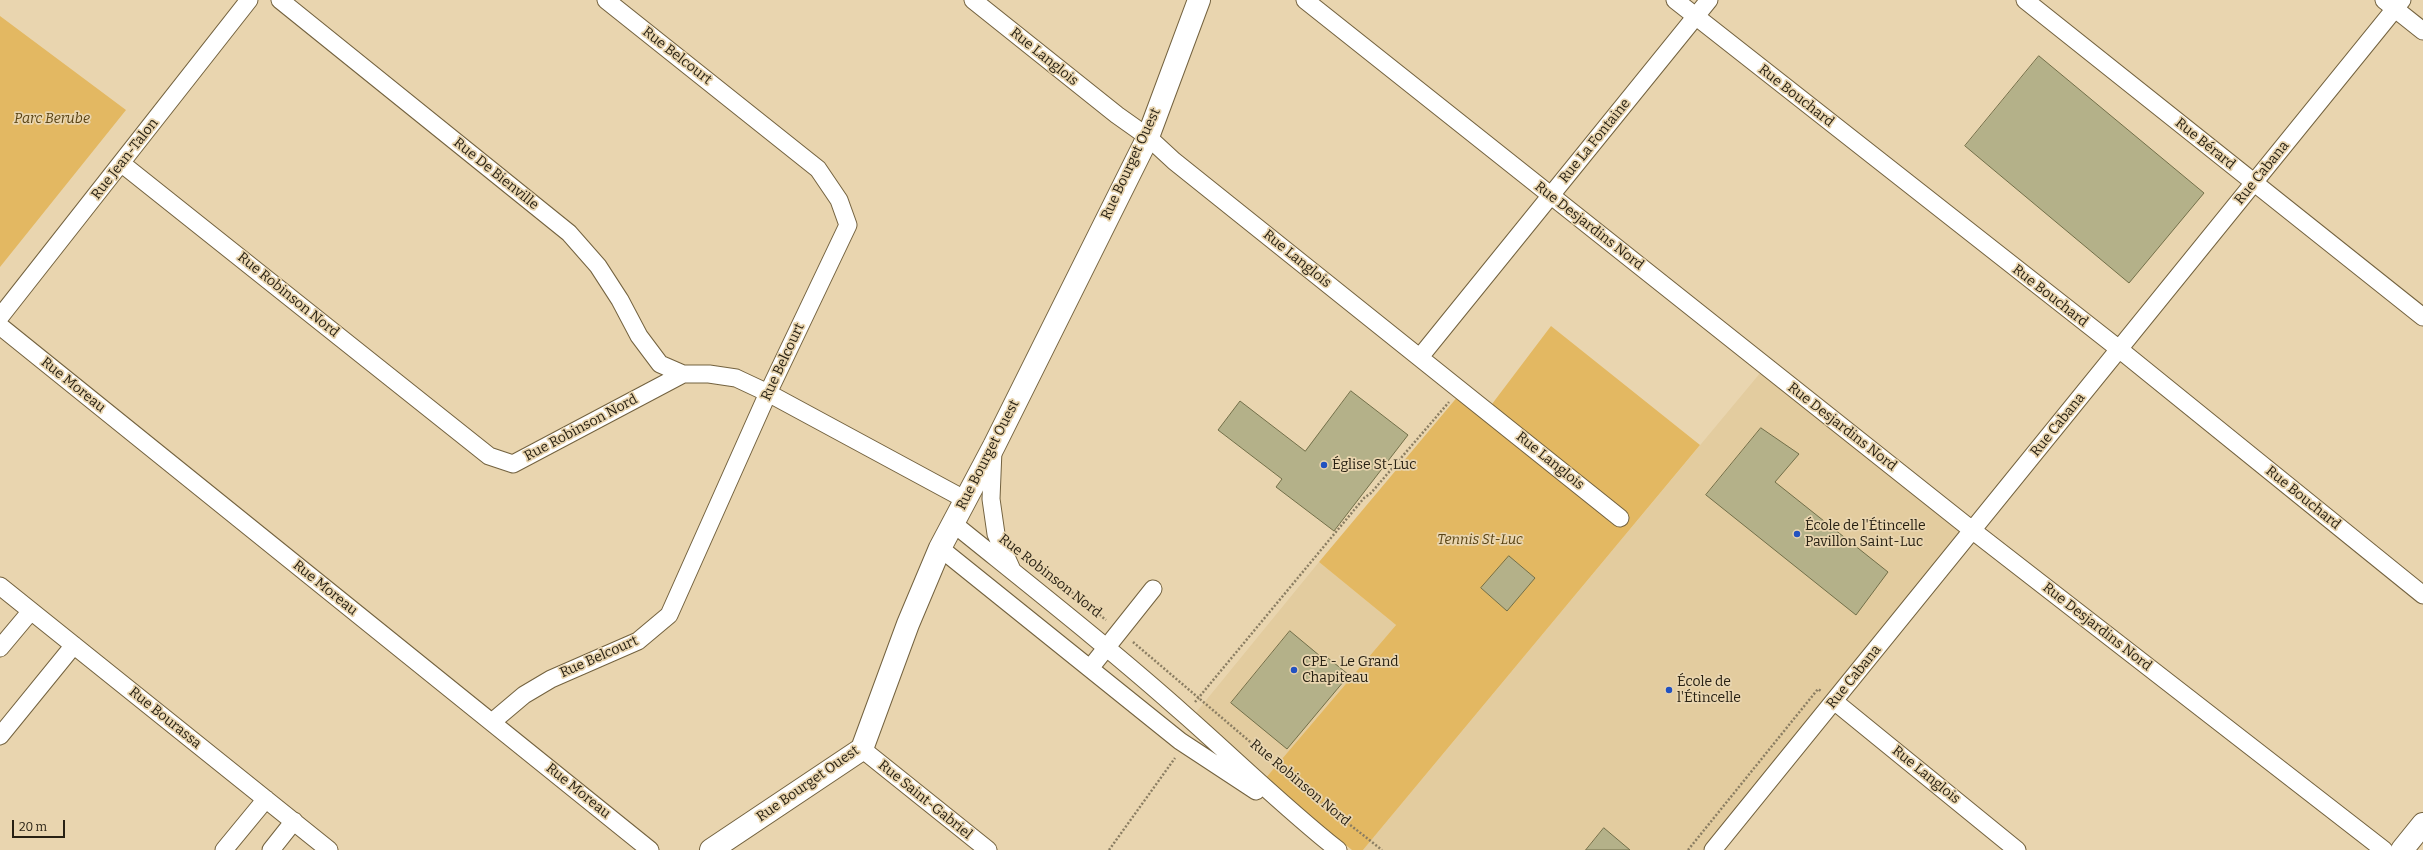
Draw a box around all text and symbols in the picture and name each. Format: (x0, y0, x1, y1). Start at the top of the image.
street label: Rue Belcourt (639, 24, 715, 88)
street label: Rue Langlois (1007, 24, 1081, 90)
street label: Rue Bouchard (1755, 61, 1837, 131)
street label: Rue La Fontaine (1556, 95, 1634, 187)
street label: Rue Bourget Ouest (1098, 106, 1164, 222)
park label: Parc Berube (14, 111, 90, 127)
street label: Rue Jean-Talon (88, 115, 162, 203)
street label: Rue Bérard (2172, 115, 2238, 173)
street label: Rue De Bienville (450, 134, 542, 214)
street label: Rue Cabana (2231, 138, 2293, 208)
street label: Rue Desjardins Nord (1531, 178, 1647, 274)
street label: Rue Langlois (1260, 226, 1334, 292)
street label: Rue Robinson Nord (234, 249, 342, 341)
street label: Rue Bouchard (2009, 261, 2091, 331)
street label: Rue Belcourt (758, 321, 808, 403)
street label: Rue Moreau (37, 354, 109, 416)
street label: Rue Desjardins Nord (1784, 379, 1900, 475)
street label: Rue Cabana (2027, 390, 2089, 460)
street label: Rue Robinson Nord (522, 391, 640, 465)
street label: Rue Bourget Ouest (953, 397, 1023, 513)
street label: Rue Langlois (1513, 428, 1587, 494)
place label: Église St-Luc (1332, 457, 1416, 473)
marker: Église St-Luc (1319, 460, 1329, 470)
street label: Rue Bouchard (2262, 463, 2344, 533)
place label: École de l'Étincelle Pavillon Saint-Luc (1805, 518, 1926, 550)
marker: École de l'Étincelle Pavillon Saint-Luc (1792, 529, 1802, 539)
street label: Rue Robinson Nord (995, 531, 1105, 621)
park label: Tennis St-Luc (1437, 532, 1523, 548)
street label: Rue Moreau (289, 557, 361, 619)
street label: Rue Desjardins Nord (2039, 579, 2155, 675)
street label: Rue Belcourt (557, 632, 641, 682)
street label: Rue Cabana (1823, 642, 1885, 712)
place label: CPE - Le Grand Chapiteau (1302, 654, 1399, 686)
marker: CPE - Le Grand Chapiteau (1289, 665, 1299, 675)
place label: École de l'Étincelle (1677, 674, 1741, 706)
street label: Rue Bourassa (125, 684, 205, 752)
marker: École de l'Étincelle (1664, 685, 1674, 695)
street label: Rue Robinson Nord (1246, 736, 1354, 830)
street label: Rue Bourget Ouest (754, 742, 862, 826)
street label: Rue Langlois (1889, 742, 1963, 808)
street label: Rue Saint-Gabriel (875, 757, 975, 843)
street label: Rue Moreau (542, 760, 614, 822)
scale bar (14, 812, 67, 838)
text: 20 m (19, 820, 47, 834)

